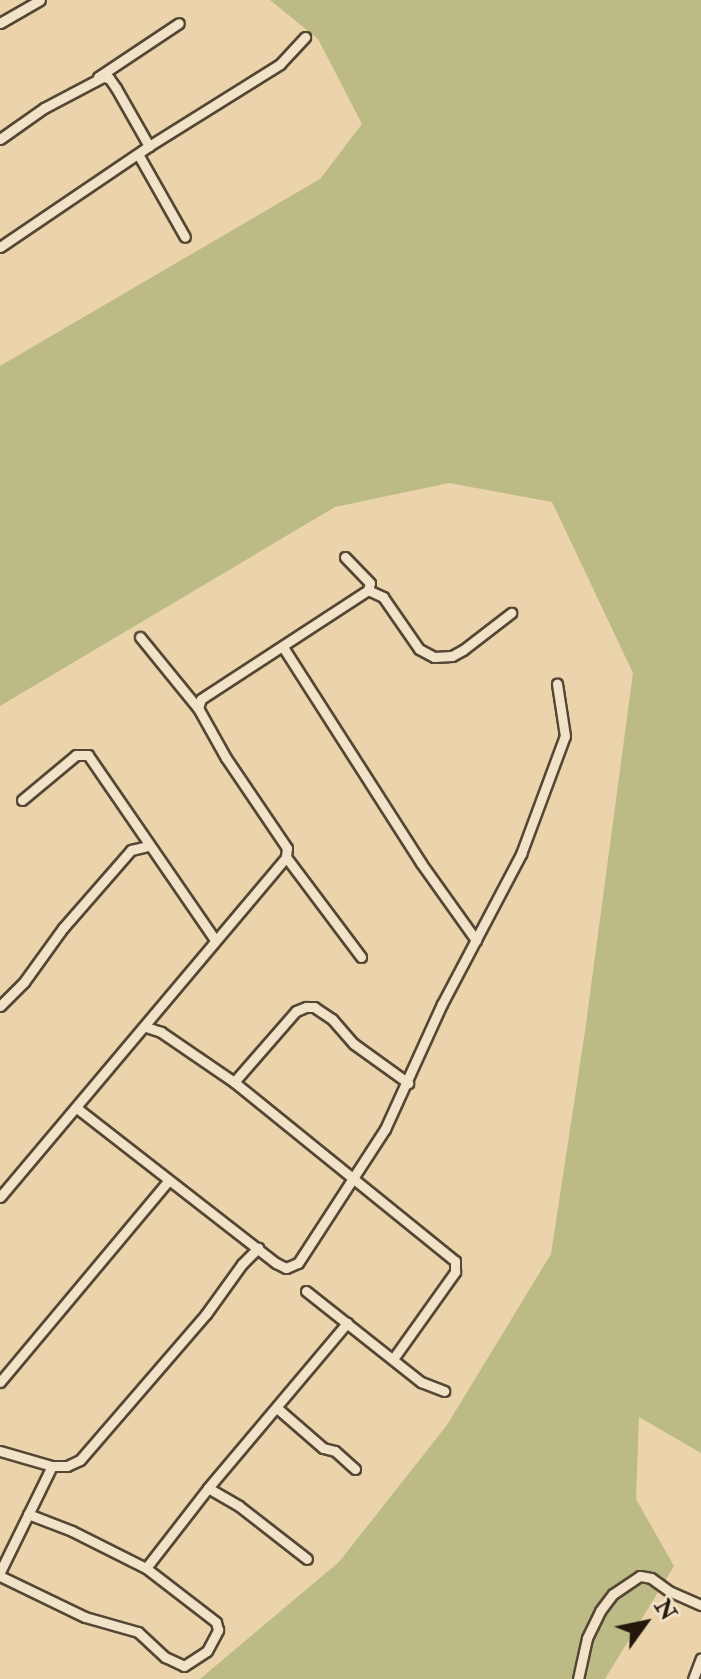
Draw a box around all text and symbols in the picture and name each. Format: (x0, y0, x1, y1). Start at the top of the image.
north arrow (605, 1583, 685, 1663)
text: N (648, 1594, 682, 1626)

